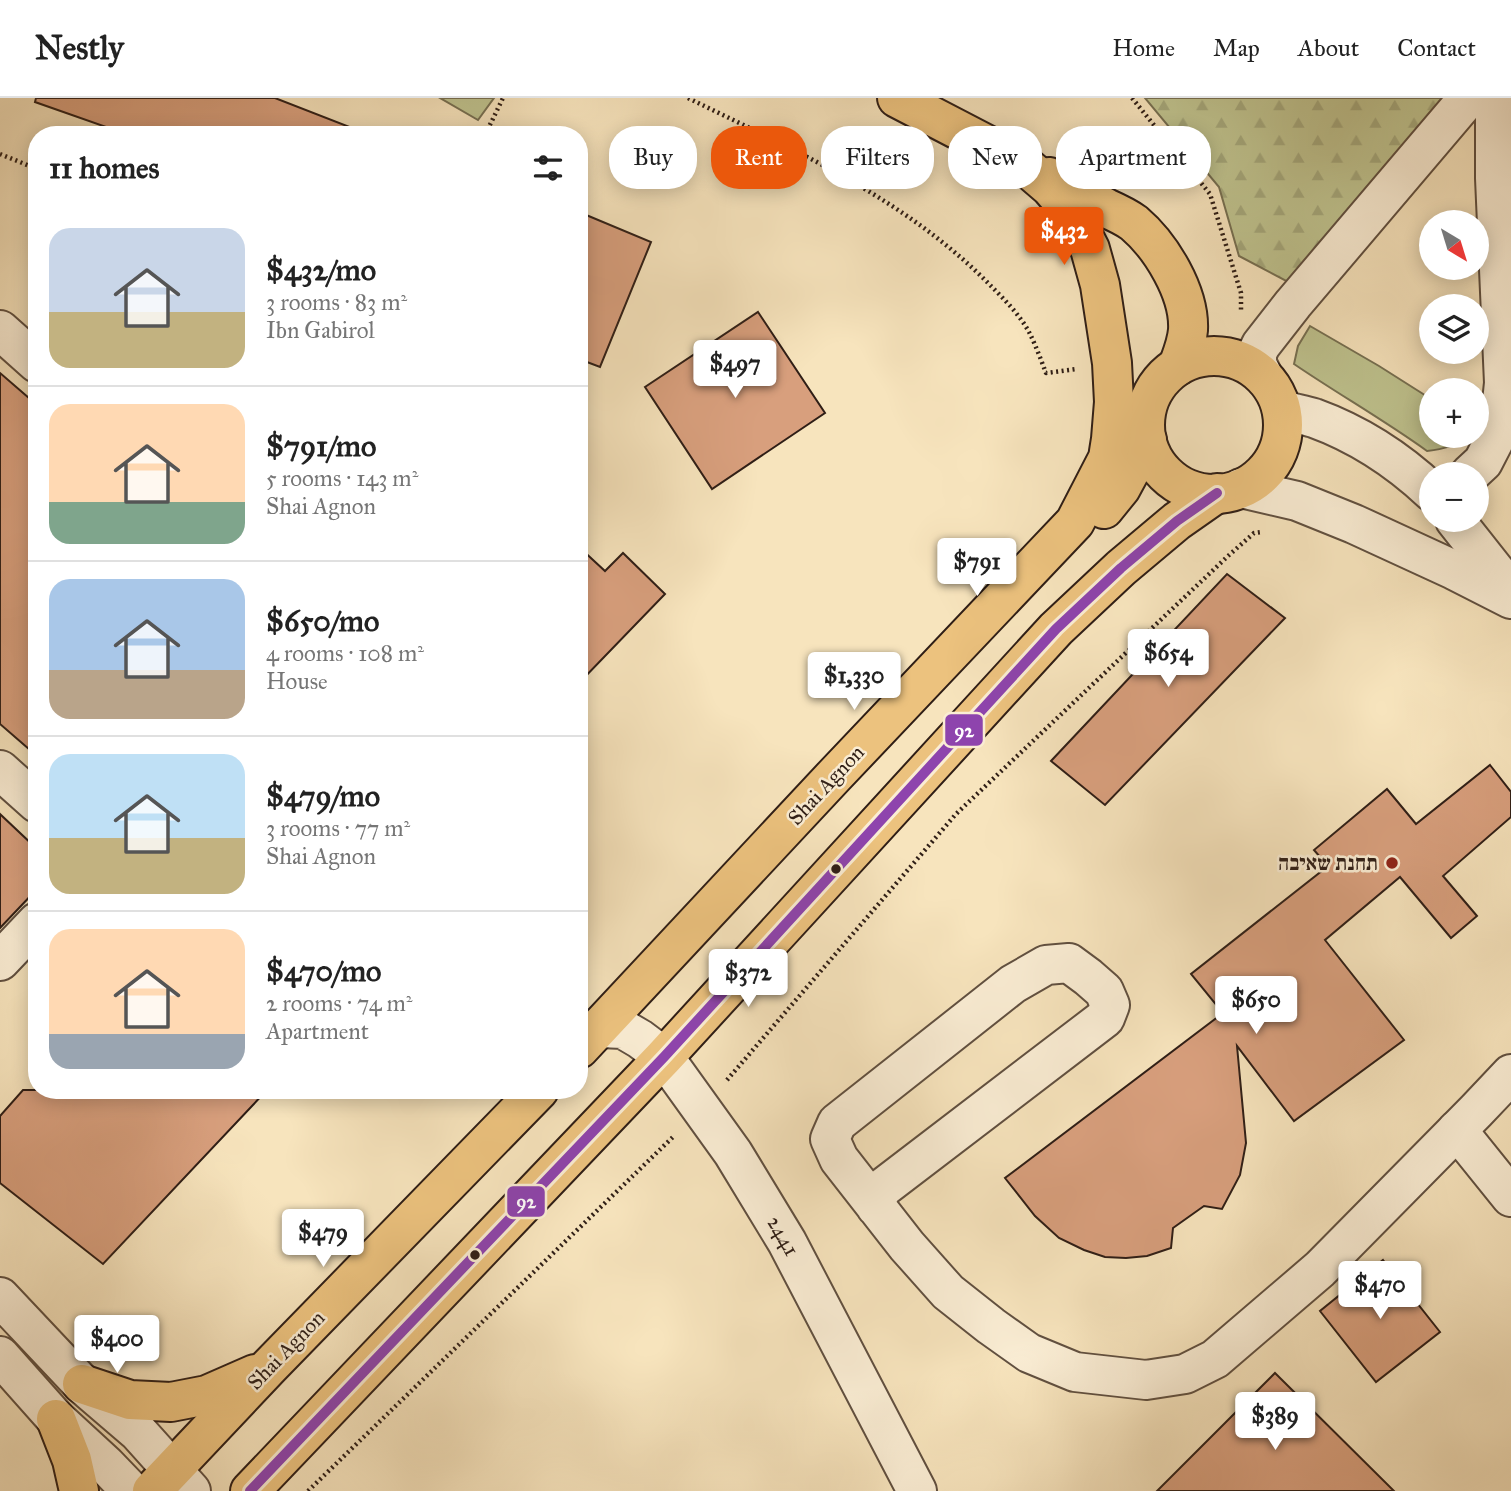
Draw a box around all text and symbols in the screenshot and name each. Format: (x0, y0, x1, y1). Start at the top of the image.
text: Nestly (35, 28, 124, 68)
text: Home (1112, 33, 1175, 63)
text: Map (1213, 33, 1260, 63)
text: About (1298, 33, 1359, 63)
text: Contact (1397, 33, 1476, 63)
chip: Buy (609, 126, 697, 189)
chip: Rent (711, 126, 807, 189)
chip: Filters (821, 126, 934, 189)
chip: New (948, 126, 1042, 189)
chip: Apartment (1056, 126, 1211, 189)
icon: filters (529, 149, 567, 187)
text: 11 homes (49, 150, 160, 186)
pin: $432 (1023, 208, 1105, 267)
north arrow (1419, 210, 1489, 280)
map controls (1419, 210, 1489, 532)
text: $432 (1040, 216, 1088, 244)
text: $432/mo (266, 252, 376, 288)
icon: home (105, 256, 189, 340)
text: 3 rooms · 83 m² (266, 288, 407, 316)
button: layers (1419, 294, 1489, 364)
text: Ibn Gabirol (266, 316, 375, 344)
pin: $497 (694, 341, 776, 400)
text: $497 (709, 349, 761, 377)
button: + (1419, 378, 1489, 448)
text: $791/mo (266, 428, 376, 464)
icon: home (105, 432, 189, 516)
button: − (1419, 462, 1489, 532)
text: 5 rooms · 143 m² (266, 464, 418, 492)
text: Shai Agnon (266, 492, 376, 520)
pin: $791 (936, 538, 1018, 598)
text: $791 (953, 547, 1001, 575)
text: $650/mo (266, 603, 379, 639)
icon: home (105, 607, 189, 691)
pin: $654 (1127, 630, 1209, 689)
text: $654 (1144, 638, 1192, 666)
text: 4 rooms · 108 m² (266, 639, 424, 667)
pin: $1,330 (797, 652, 911, 712)
text: $1,330 (824, 661, 884, 689)
text: House (266, 667, 328, 695)
line badge: 92 (944, 713, 984, 747)
text: 92 (954, 719, 974, 743)
street label: Shai Agnon (782, 739, 870, 831)
text: $479/mo (266, 778, 380, 814)
icon: home (105, 782, 189, 866)
text: 3 rooms · 77 m² (266, 814, 410, 842)
text: Shai Agnon (266, 842, 376, 870)
place label: תחנת שאיבה (1278, 850, 1378, 876)
marker: תחנת שאיבה (1384, 855, 1400, 871)
unlabelled marker (829, 862, 843, 876)
pin: $372 (707, 950, 789, 1009)
text: $470/mo (266, 953, 381, 989)
icon: home (105, 957, 189, 1041)
text: $372 (725, 958, 771, 986)
pin: $650 (1215, 976, 1297, 1036)
text: $650 (1231, 985, 1281, 1013)
text: 2 rooms · 74 m² (266, 989, 412, 1017)
text: Apartment (266, 1017, 369, 1045)
line badge: 92 (506, 1185, 546, 1218)
text: 92 (516, 1190, 536, 1214)
pin: $479 (282, 1210, 364, 1269)
street label: 2441 (761, 1211, 805, 1261)
text: $479 (298, 1218, 348, 1246)
unlabelled marker (468, 1248, 482, 1262)
pin: $470 (1339, 1262, 1421, 1321)
text: $470 (1354, 1270, 1406, 1298)
street label: Shai Agnon (242, 1305, 330, 1395)
pin: $400 (76, 1316, 158, 1375)
text: $400 (90, 1324, 144, 1352)
pin: $389 (1234, 1392, 1316, 1452)
text: $389 (1251, 1401, 1299, 1429)

